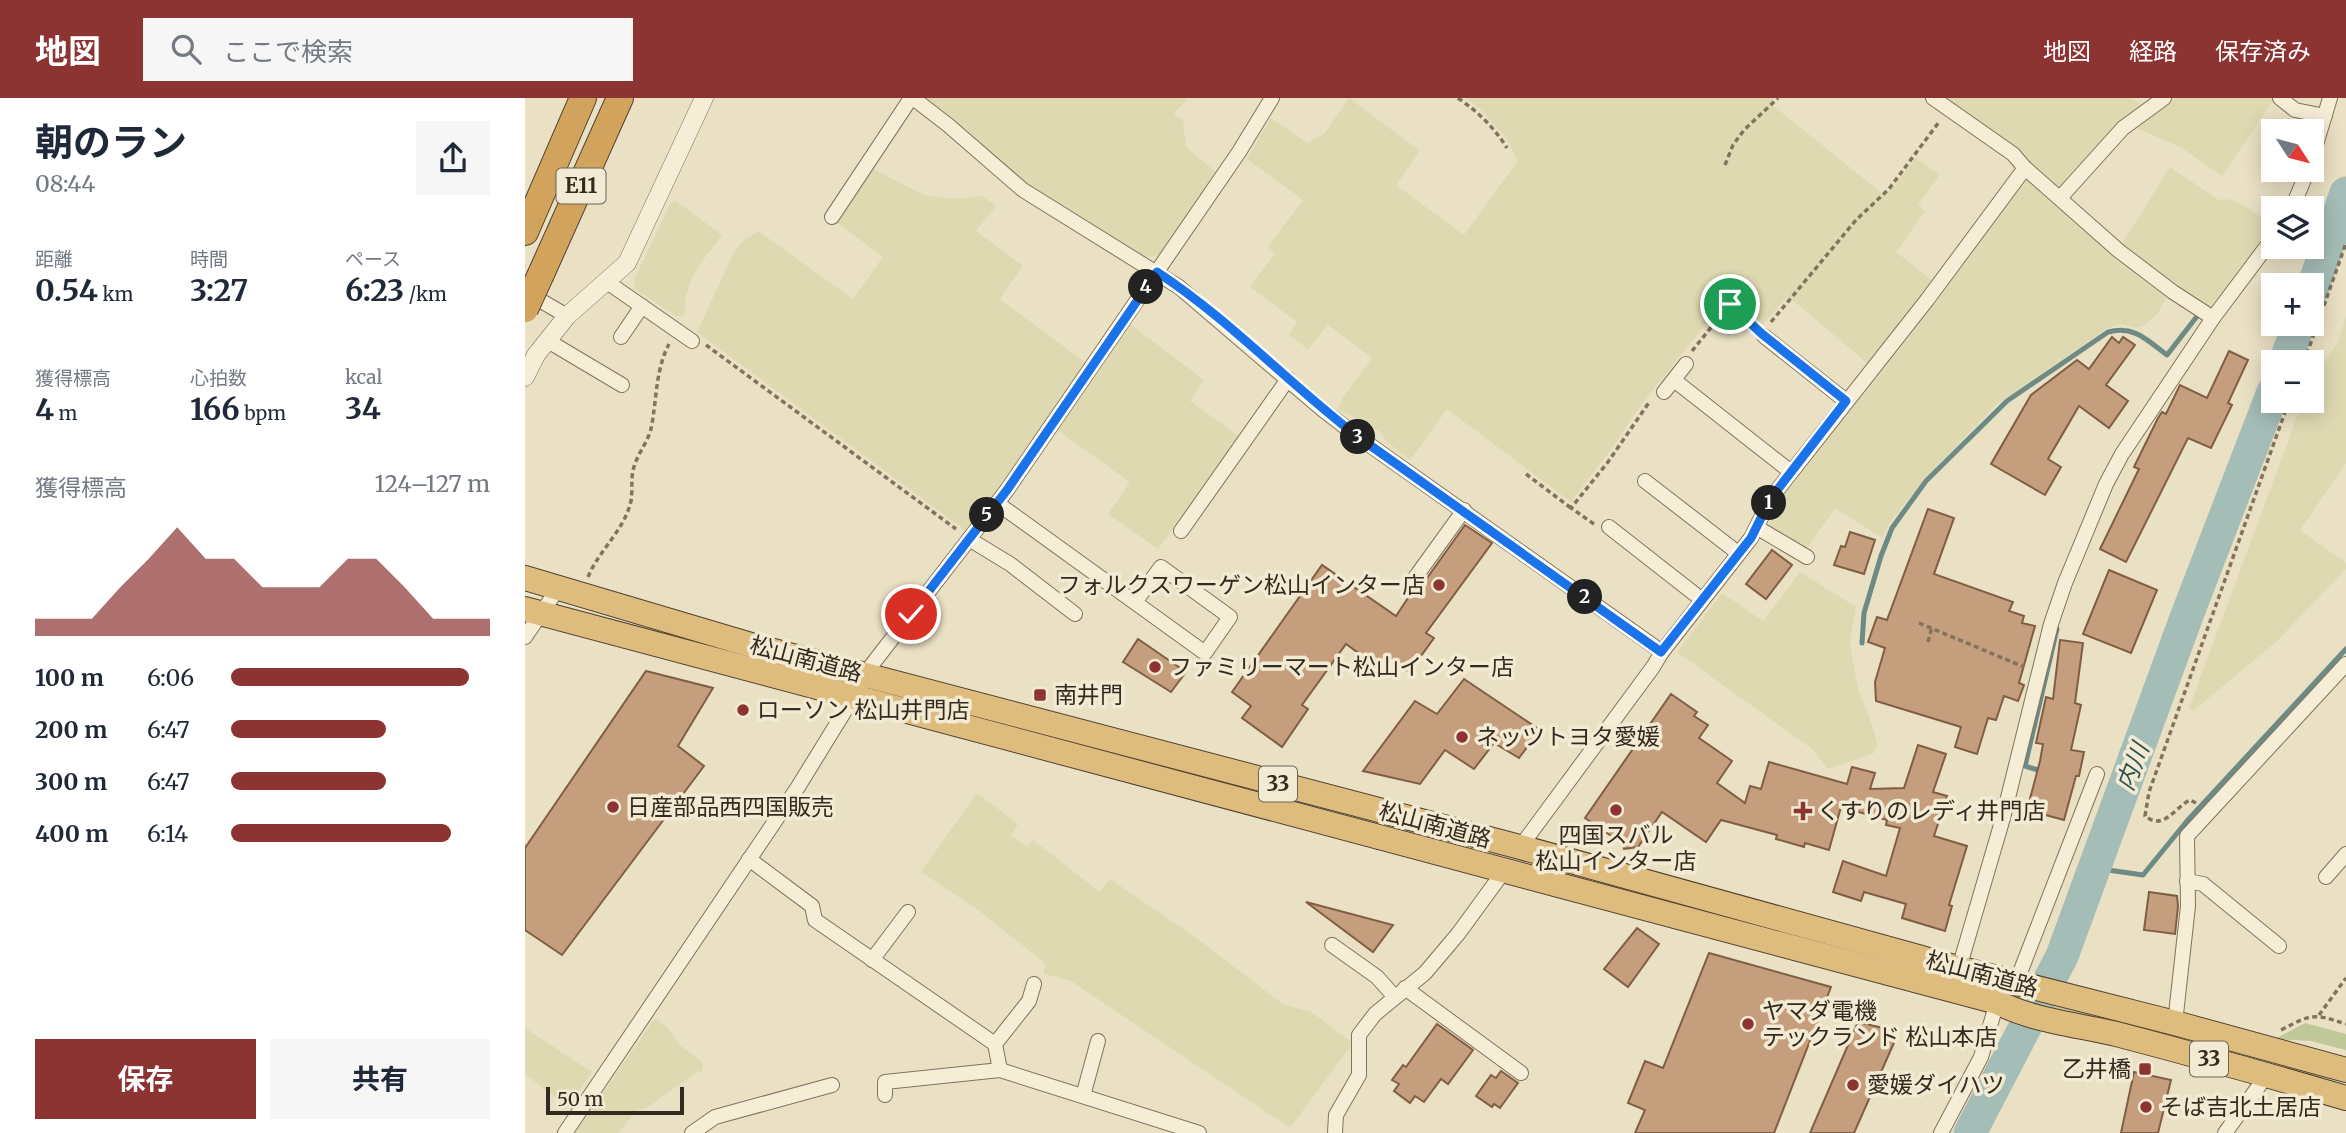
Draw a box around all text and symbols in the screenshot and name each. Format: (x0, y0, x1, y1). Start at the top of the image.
search box (143, 18, 633, 81)
icon: search (167, 30, 205, 68)
text: 地図 (35, 31, 101, 72)
text: ここで検索 (223, 35, 353, 68)
text: 地図 (2043, 36, 2091, 67)
text: 経路 (2129, 36, 2177, 67)
text: 保存済み (2215, 36, 2311, 67)
text: 朝のラン (35, 119, 187, 166)
north arrow (2261, 119, 2324, 182)
map controls (2261, 119, 2324, 413)
button: share (416, 121, 490, 195)
road number: E11 (557, 168, 605, 204)
text: 08:44 (35, 169, 96, 198)
button: layers (2261, 196, 2324, 259)
text: 距離 (35, 247, 73, 271)
text: 時間 (190, 247, 228, 271)
text: ペース (345, 247, 401, 271)
pin: 4 (1129, 270, 1163, 304)
text: 0.54 (35, 271, 98, 309)
text: 3:27 (190, 271, 248, 309)
text: 6:23 (345, 271, 404, 309)
button: + (2261, 273, 2324, 336)
text: 4 (1139, 274, 1152, 298)
pin (1700, 274, 1760, 334)
text: km (98, 282, 133, 306)
text: /km (404, 282, 447, 306)
icon: arrive (1711, 285, 1749, 323)
button: − (2261, 350, 2324, 413)
text: kcal (345, 365, 382, 389)
text: 獲得標高 (35, 366, 111, 390)
text: 心拍数 (190, 366, 247, 390)
text: 34 (345, 389, 381, 427)
text: 4 (35, 390, 54, 428)
text: 166 (190, 390, 240, 428)
text: m (54, 401, 77, 425)
text: bpm (240, 401, 286, 425)
pin: 3 (1341, 420, 1375, 454)
text: 3 (1352, 424, 1363, 448)
text: 124–127 m (375, 469, 490, 498)
text: 獲得標高 (35, 473, 127, 502)
pin: 1 (1751, 486, 1787, 520)
text: 1 (1764, 490, 1773, 514)
pin: 5 (969, 498, 1005, 532)
text: 5 (981, 502, 992, 526)
place label: フォルクスワーゲン松山インター店 (1058, 570, 1425, 599)
marker: フォルクスワーゲン松山インター店 (1431, 577, 1447, 593)
pin: 2 (1567, 580, 1603, 614)
pin (881, 584, 941, 644)
text: 2 (1579, 584, 1590, 608)
icon: check (892, 595, 930, 633)
street label: 松山南道路 (747, 630, 865, 687)
place label: ファミリーマート松山インター店 (1169, 652, 1514, 681)
marker: ファミリーマート松山インター店 (1147, 659, 1163, 675)
text: 100 m (35, 663, 104, 692)
text: 6:06 (147, 663, 194, 692)
place label: 南井門 (1054, 680, 1123, 709)
marker: 南井門 (1032, 687, 1048, 703)
place label: ローソン 松山井門店 (757, 695, 969, 724)
marker: ローソン 松山井門店 (735, 702, 751, 718)
text: 200 m (35, 715, 107, 744)
text: 6:47 (147, 715, 190, 744)
place label: ネッツトヨタ愛媛 (1476, 722, 1660, 751)
marker: ネッツトヨタ愛媛 (1454, 729, 1470, 745)
water label: 内川 (2109, 736, 2157, 795)
road number: 33 (1259, 766, 1297, 802)
text: 300 m (35, 767, 107, 796)
text: 6:47 (147, 767, 190, 796)
place label: 日産部品西四国販売 (627, 792, 834, 821)
street label: 松山南道路 (1376, 796, 1494, 853)
place label: くすりのレディ井門店 (1817, 796, 2045, 825)
marker: 日産部品西四国販売 (605, 799, 621, 815)
marker: 四国スバル 松山インター店 (1608, 802, 1624, 818)
marker: くすりのレディ井門店 (1795, 803, 1811, 819)
text: 400 m (35, 819, 109, 848)
text: 6:14 (147, 819, 188, 848)
place label: 四国スバル 松山インター店 (1536, 820, 1697, 875)
street label: 松山南道路 (1923, 945, 2041, 1002)
place label: ヤマダ電機 テックランド 松山本店 (1762, 996, 1997, 1051)
marker: ヤマダ電機 テックランド 松山本店 (1740, 1016, 1756, 1032)
button: 保存 (35, 1039, 256, 1119)
button: 共有 (270, 1039, 490, 1119)
road number: 33 (2190, 1042, 2228, 1076)
place label: 乙井橋 (2062, 1054, 2131, 1083)
marker: 乙井橋 (2137, 1061, 2153, 1077)
place label: 愛媛ダイハツ (1867, 1070, 2005, 1099)
marker: 愛媛ダイハツ (1845, 1077, 1861, 1093)
scale bar (546, 1084, 684, 1116)
text: 50 m (557, 1087, 603, 1111)
place label: そば吉北土居店 (2160, 1092, 2321, 1121)
marker: そば吉北土居店 (2138, 1099, 2154, 1115)

